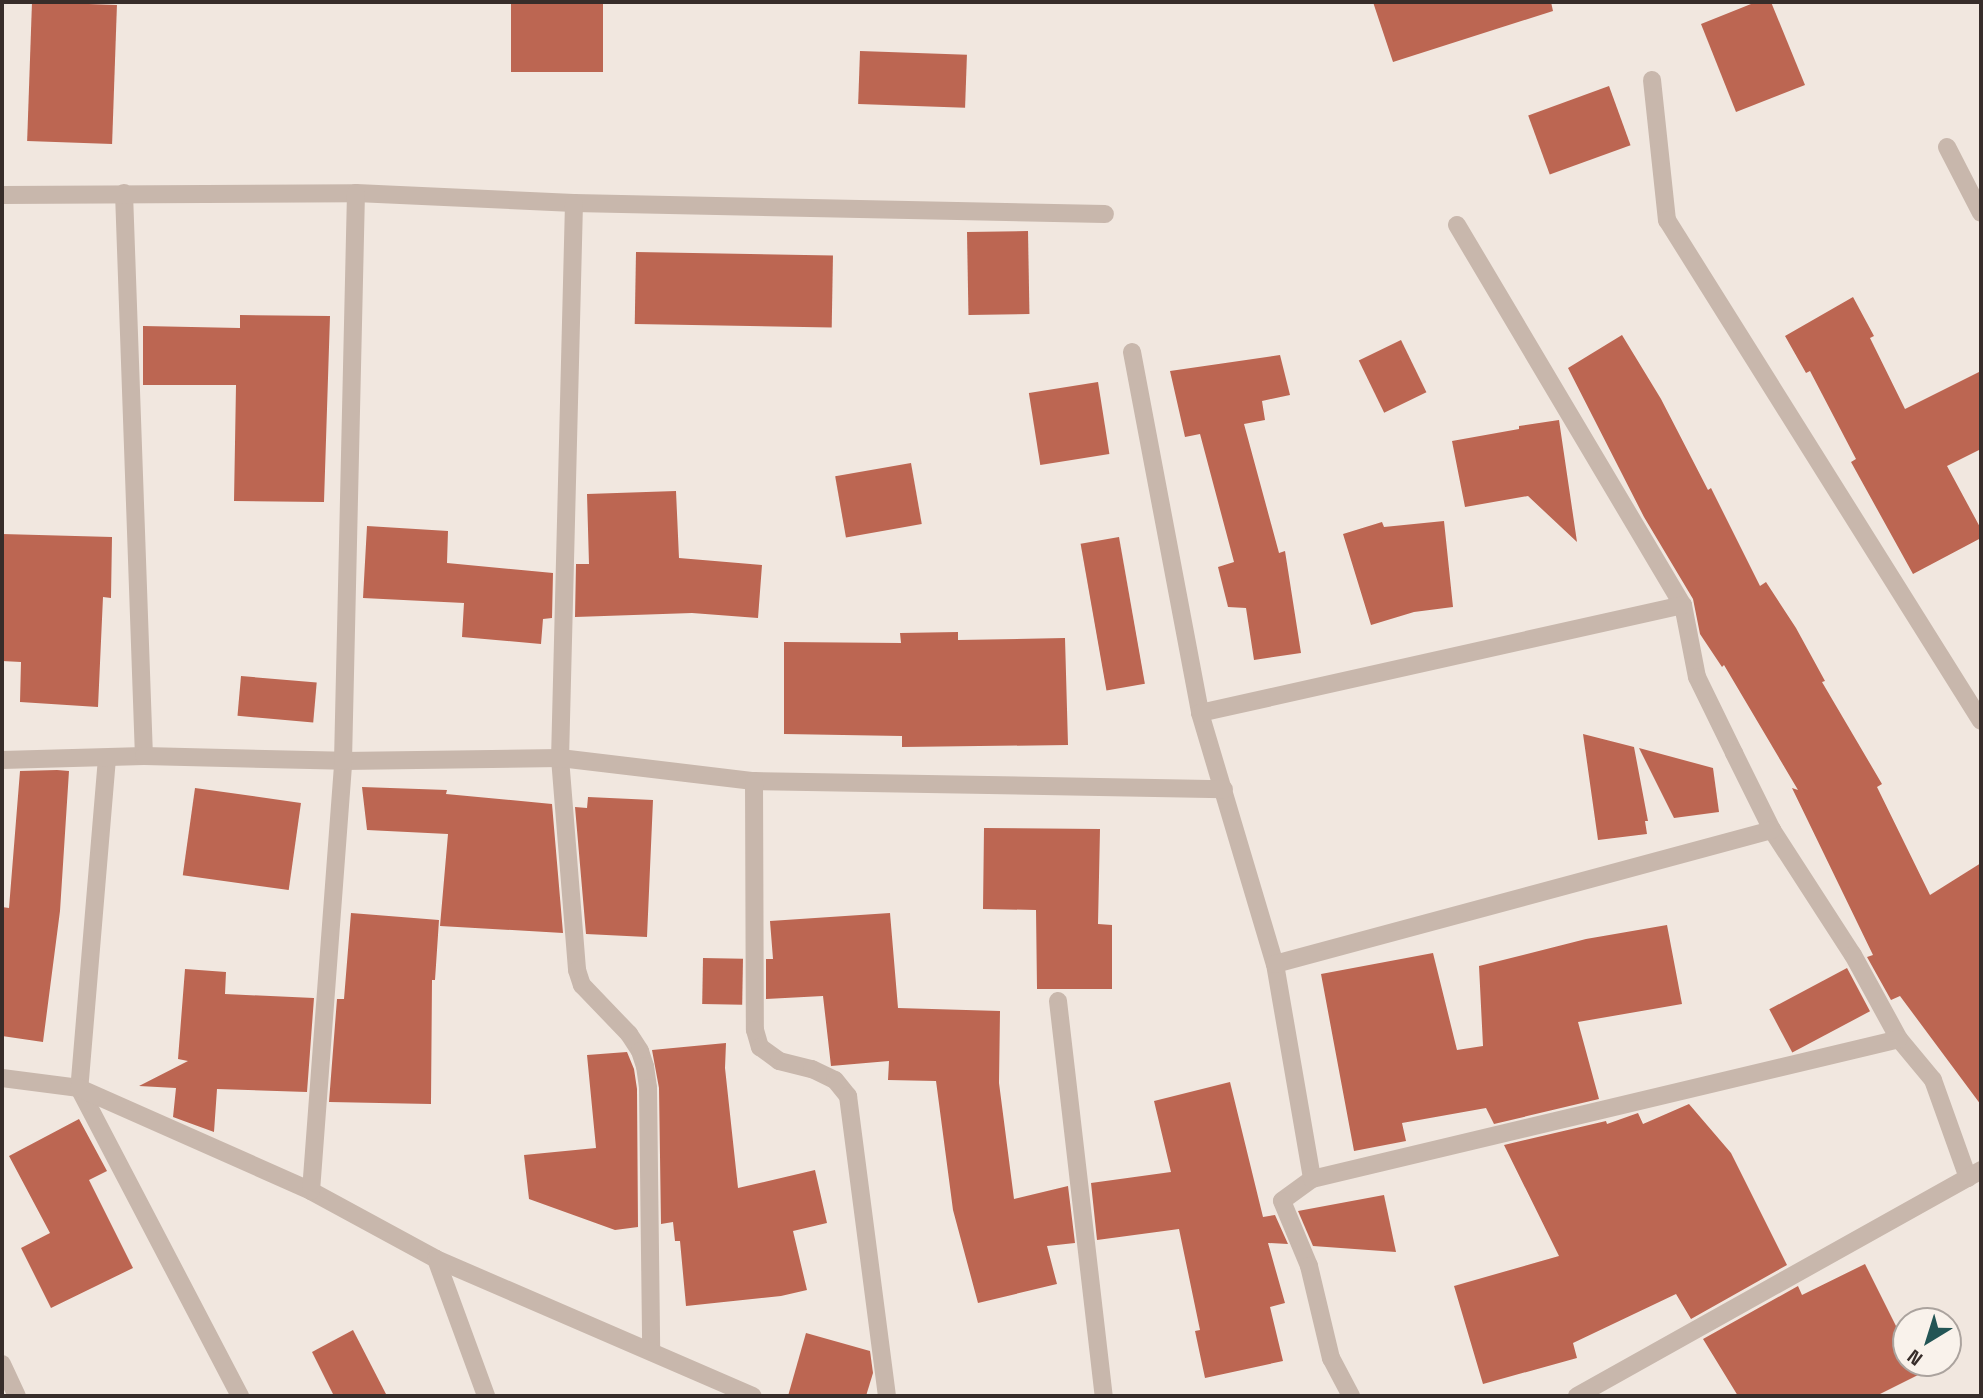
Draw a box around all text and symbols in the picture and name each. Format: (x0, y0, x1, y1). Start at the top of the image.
north arrow (1892, 1307, 1962, 1377)
text: N (1902, 1344, 1928, 1371)

